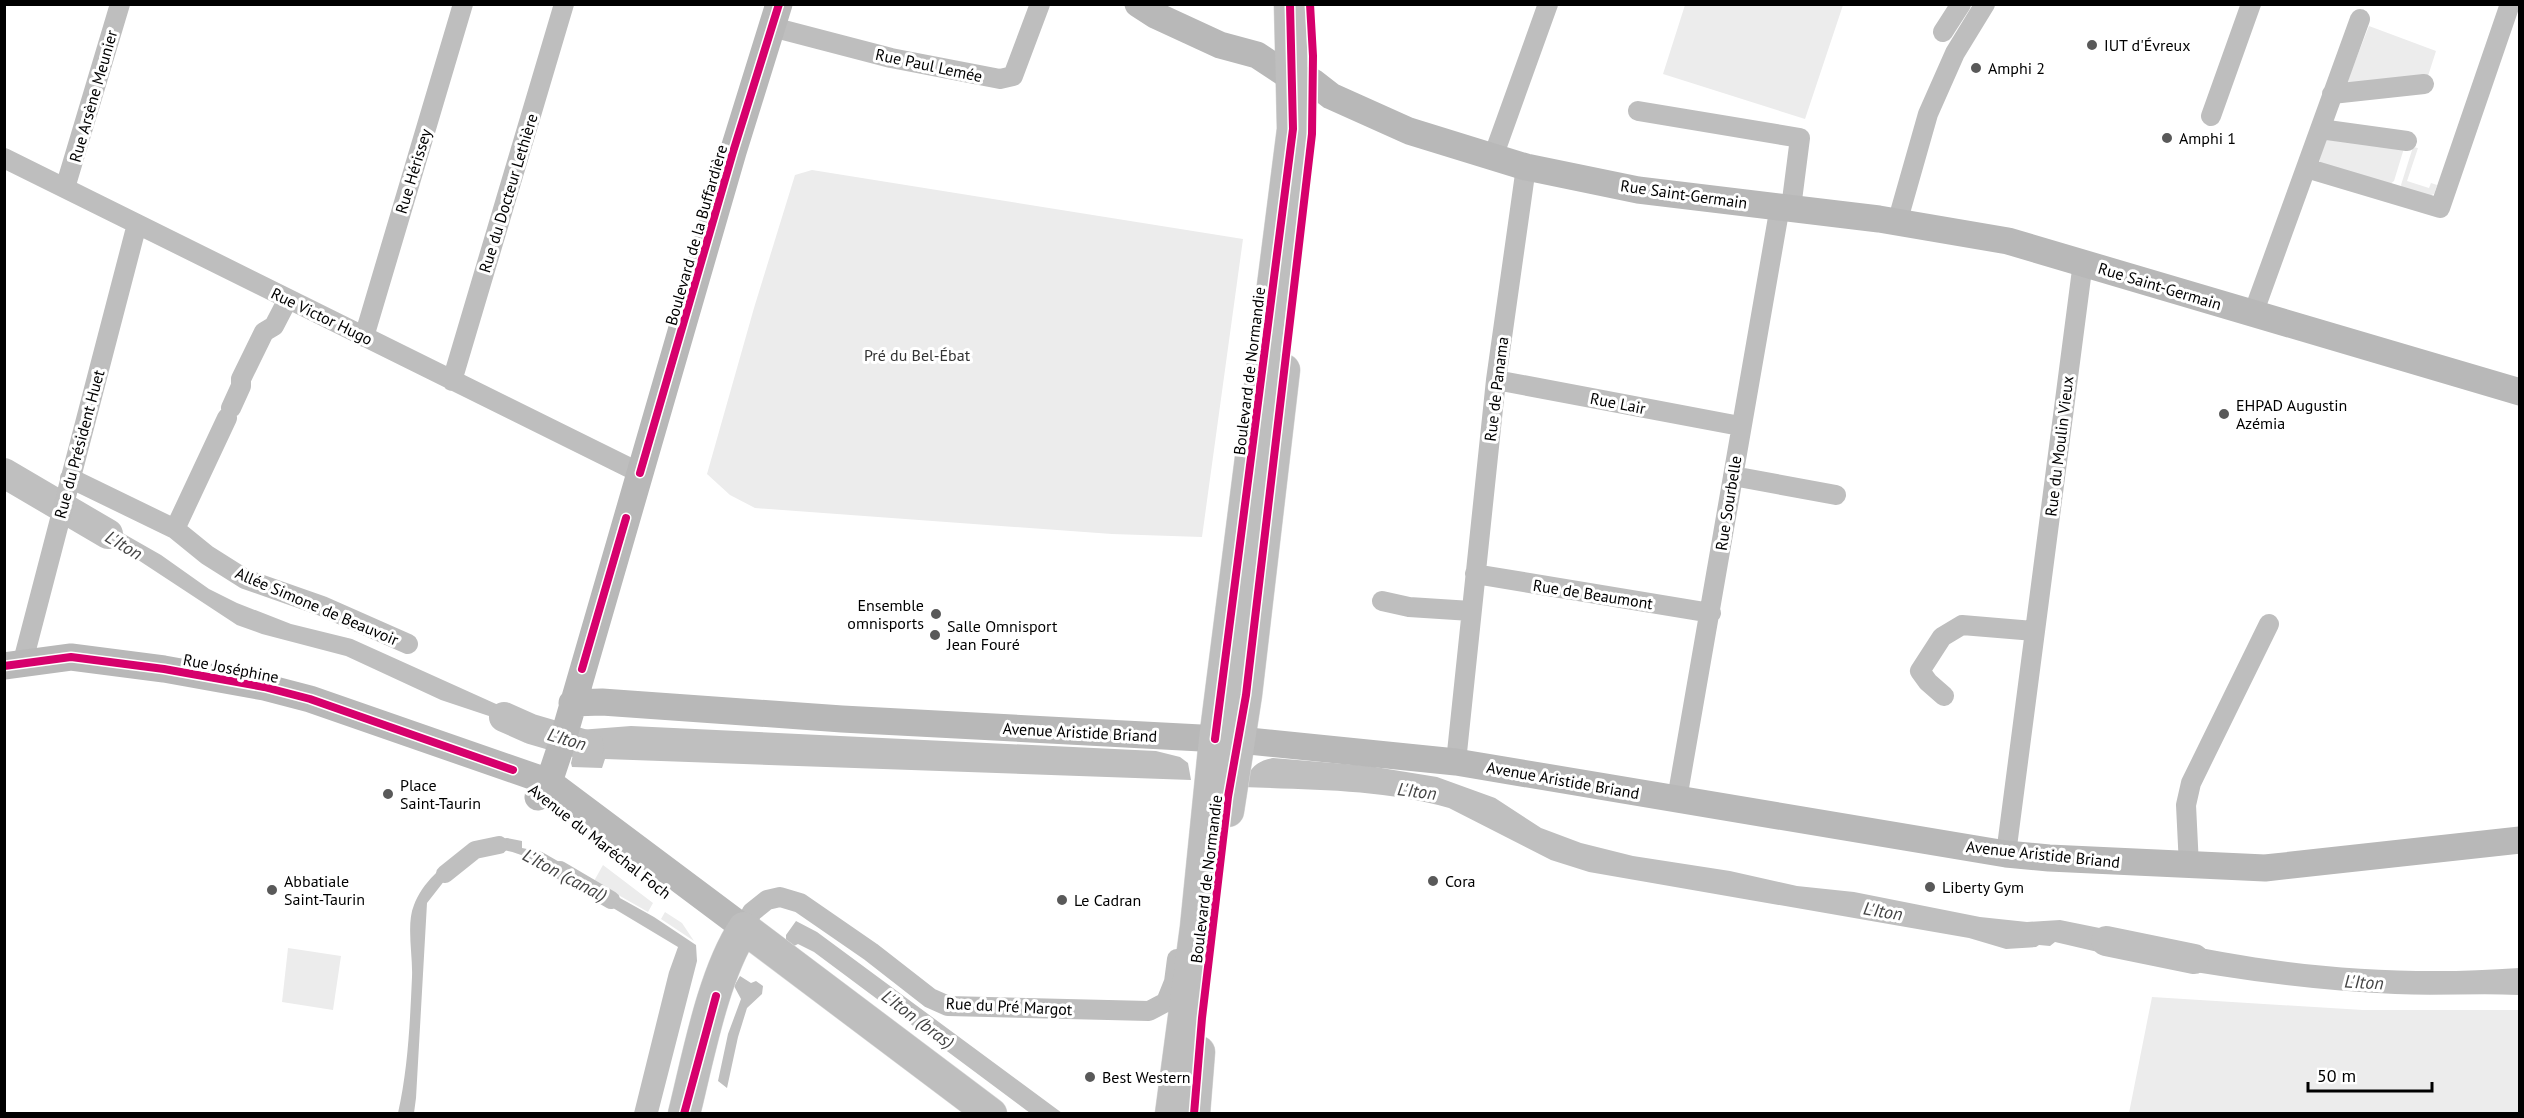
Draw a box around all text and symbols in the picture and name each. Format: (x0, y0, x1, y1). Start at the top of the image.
street label: Rue Arsène Meunier (65, 27, 122, 164)
place label: IUT d'Évreux (2104, 35, 2190, 55)
marker: IUT d'Évreux (2085, 38, 2099, 52)
street label: Rue Paul Lemée (874, 44, 984, 86)
place label: Amphi 2 (1988, 58, 2045, 78)
marker: Amphi 2 (1969, 61, 1983, 75)
street label: Rue du Docteur Lethière (474, 111, 542, 275)
street label: Rue Hérissey (391, 126, 436, 216)
place label: Amphi 1 (2179, 128, 2236, 148)
marker: Amphi 1 (2160, 131, 2174, 145)
street label: Boulevard de la Buffardière (661, 142, 731, 328)
street label: Rue Saint-Germain (1619, 175, 1749, 213)
street label: Rue Saint-Germain (2096, 258, 2224, 314)
street label: Rue Victor Hugo (268, 283, 376, 349)
street label: Boulevard de Normandie (1229, 286, 1269, 456)
street label: Rue de Panama (1480, 336, 1512, 442)
park label: Pré du Bel-Ébat (864, 345, 971, 365)
street label: Rue du Président Huet (50, 367, 109, 520)
street label: Rue du Moulin Vieux (2040, 374, 2078, 518)
street label: Rue Lair (1589, 388, 1648, 418)
place label: EHPAD Augustin Azémia (2236, 395, 2347, 433)
marker: EHPAD Augustin Azémia (2217, 407, 2231, 421)
street label: Rue Sourbelle (1711, 454, 1745, 552)
water label: L'Iton (101, 525, 147, 565)
street label: Allée Simone de Beauvoir (232, 563, 402, 650)
street label: Rue de Beaumont (1532, 575, 1655, 613)
place label: Ensemble omnisports (847, 595, 924, 633)
marker: Ensemble omnisports (929, 607, 943, 621)
place label: Salle Omnisport Jean Fouré (946, 616, 1058, 654)
marker: Salle Omnisport Jean Fouré (928, 628, 942, 642)
street label: Rue Joséphine (181, 649, 281, 687)
street label: Avenue Aristide Briand (1002, 718, 1158, 746)
water label: L'Iton (545, 723, 589, 755)
street label: Avenue Aristide Briand (1485, 757, 1641, 803)
place label: Place Saint-Taurin (400, 775, 481, 813)
water label: L'Iton (1396, 777, 1438, 805)
street label: Avenue du Maréchal Foch (525, 779, 675, 903)
marker: Place Saint-Taurin (381, 787, 395, 801)
street label: Boulevard de Normandie (1186, 794, 1226, 964)
street label: Avenue Aristide Briand (1965, 836, 2121, 872)
water label: L'Iton (canal) (519, 843, 611, 907)
place label: Abbatiale Saint-Taurin (284, 871, 365, 909)
place label: Cora (1445, 871, 1476, 891)
marker: Cora (1426, 874, 1440, 888)
place label: Liberty Gym (1942, 877, 2024, 897)
marker: Liberty Gym (1923, 880, 1937, 894)
marker: Abbatiale Saint-Taurin (265, 883, 279, 897)
place label: Le Cadran (1074, 890, 1141, 910)
marker: Le Cadran (1055, 893, 1069, 907)
water label: L'Iton (1862, 897, 1904, 925)
water label: L'Iton (2344, 969, 2384, 995)
water label: L'Iton (bras) (877, 984, 959, 1054)
street label: Rue du Pré Margot (945, 993, 1073, 1019)
scale bar (2308, 1055, 2432, 1093)
text: 50 m (2317, 1064, 2356, 1087)
place label: Best Western (1102, 1067, 1191, 1087)
marker: Best Western (1083, 1070, 1097, 1084)

